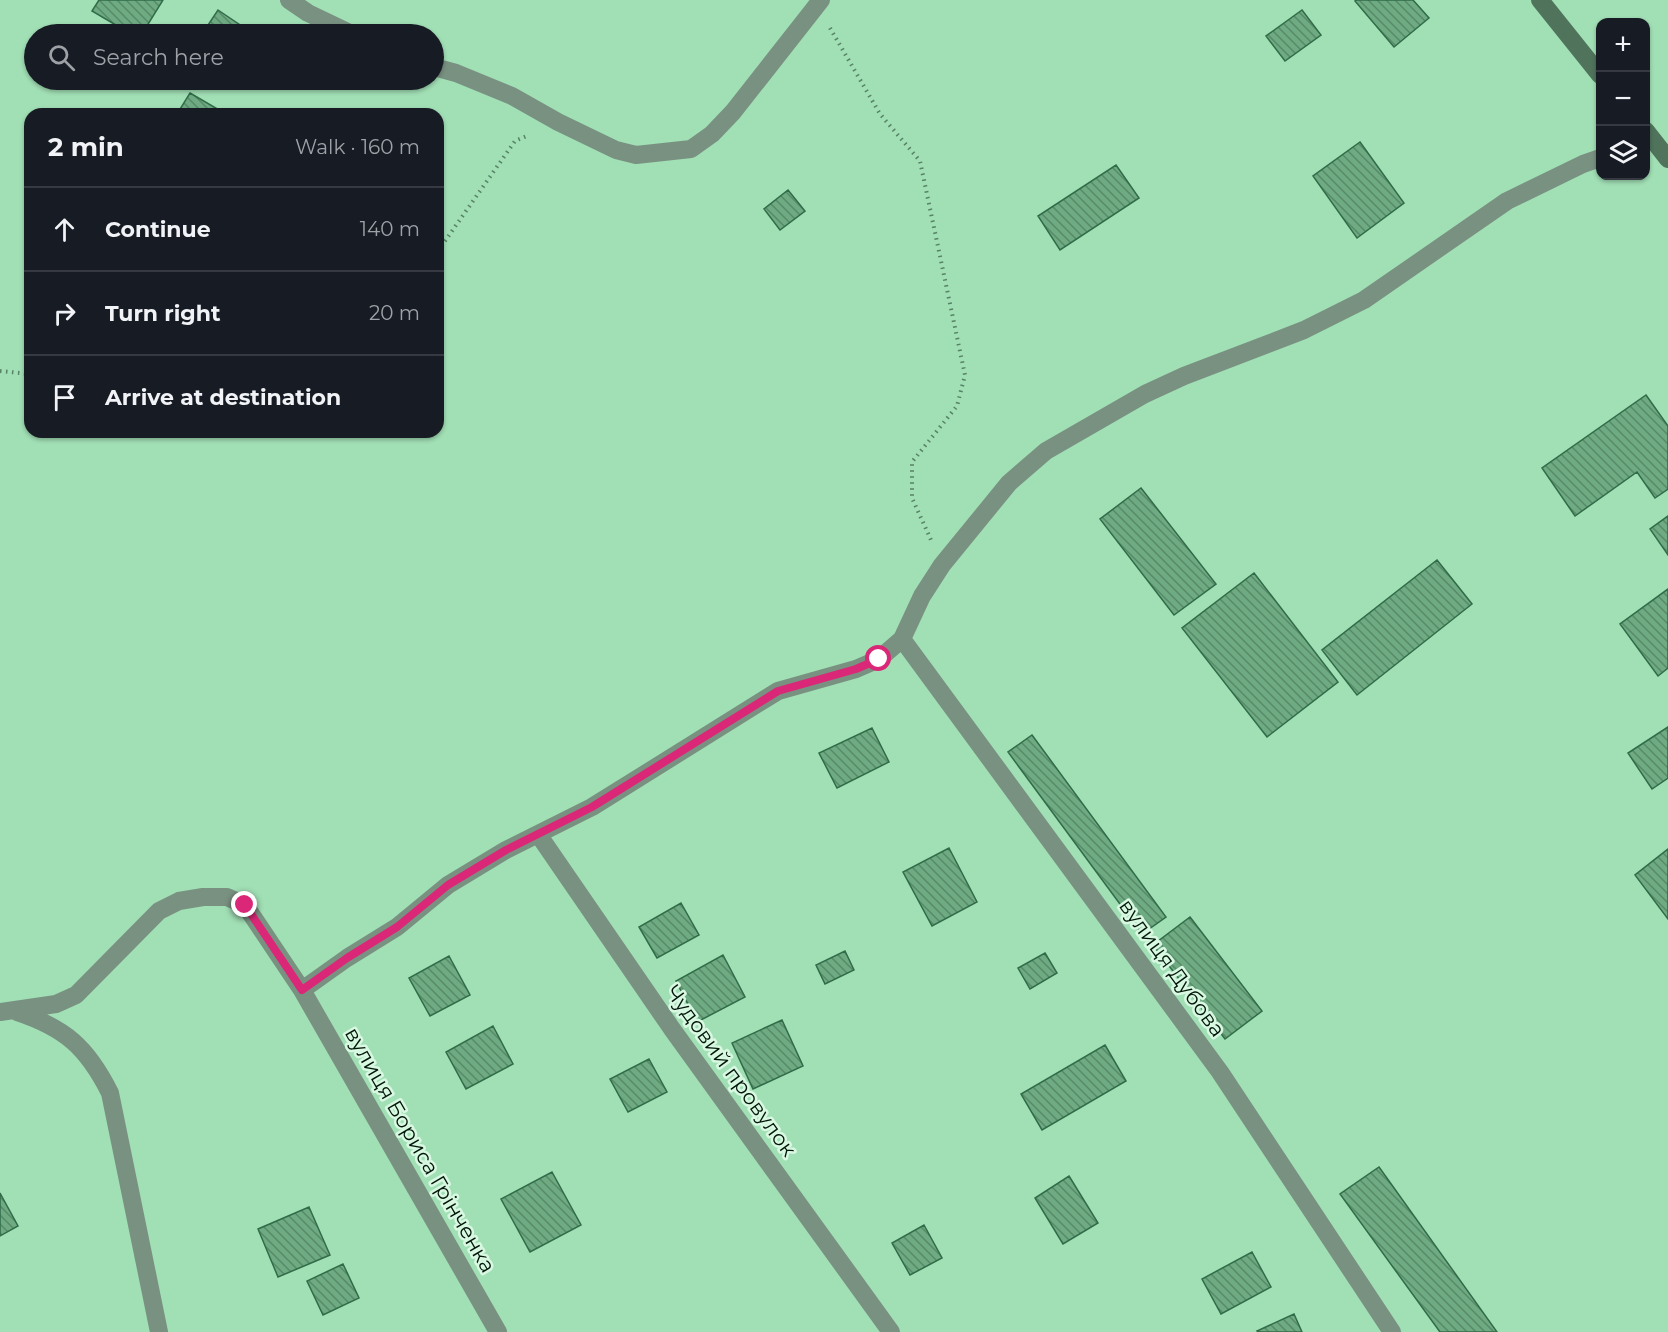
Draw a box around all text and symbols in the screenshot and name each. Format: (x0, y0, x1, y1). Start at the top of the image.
map controls (1596, 18, 1650, 180)
button: + (1596, 18, 1650, 72)
search box (24, 24, 444, 90)
icon: search (45, 41, 78, 74)
text: Search here (93, 44, 224, 71)
button: − (1596, 72, 1650, 126)
button: layers (1596, 126, 1650, 180)
text: 2 min (48, 131, 124, 163)
text: Walk · 160 m (295, 135, 420, 159)
icon: ahead (48, 213, 81, 246)
text: Continue (105, 216, 211, 243)
text: 140 m (360, 217, 420, 241)
icon: right (48, 297, 81, 330)
text: Turn right (105, 300, 220, 327)
text: 20 m (369, 301, 420, 325)
icon: arrive (48, 381, 81, 414)
text: Arrive at destination (105, 384, 341, 411)
route start (865, 645, 891, 671)
route end (231, 891, 257, 917)
street label: вулиця Дубова (1114, 894, 1231, 1041)
street label: Чудовий провулок (661, 980, 802, 1161)
street label: вулиця Бориса Грінченка (340, 1023, 501, 1277)

